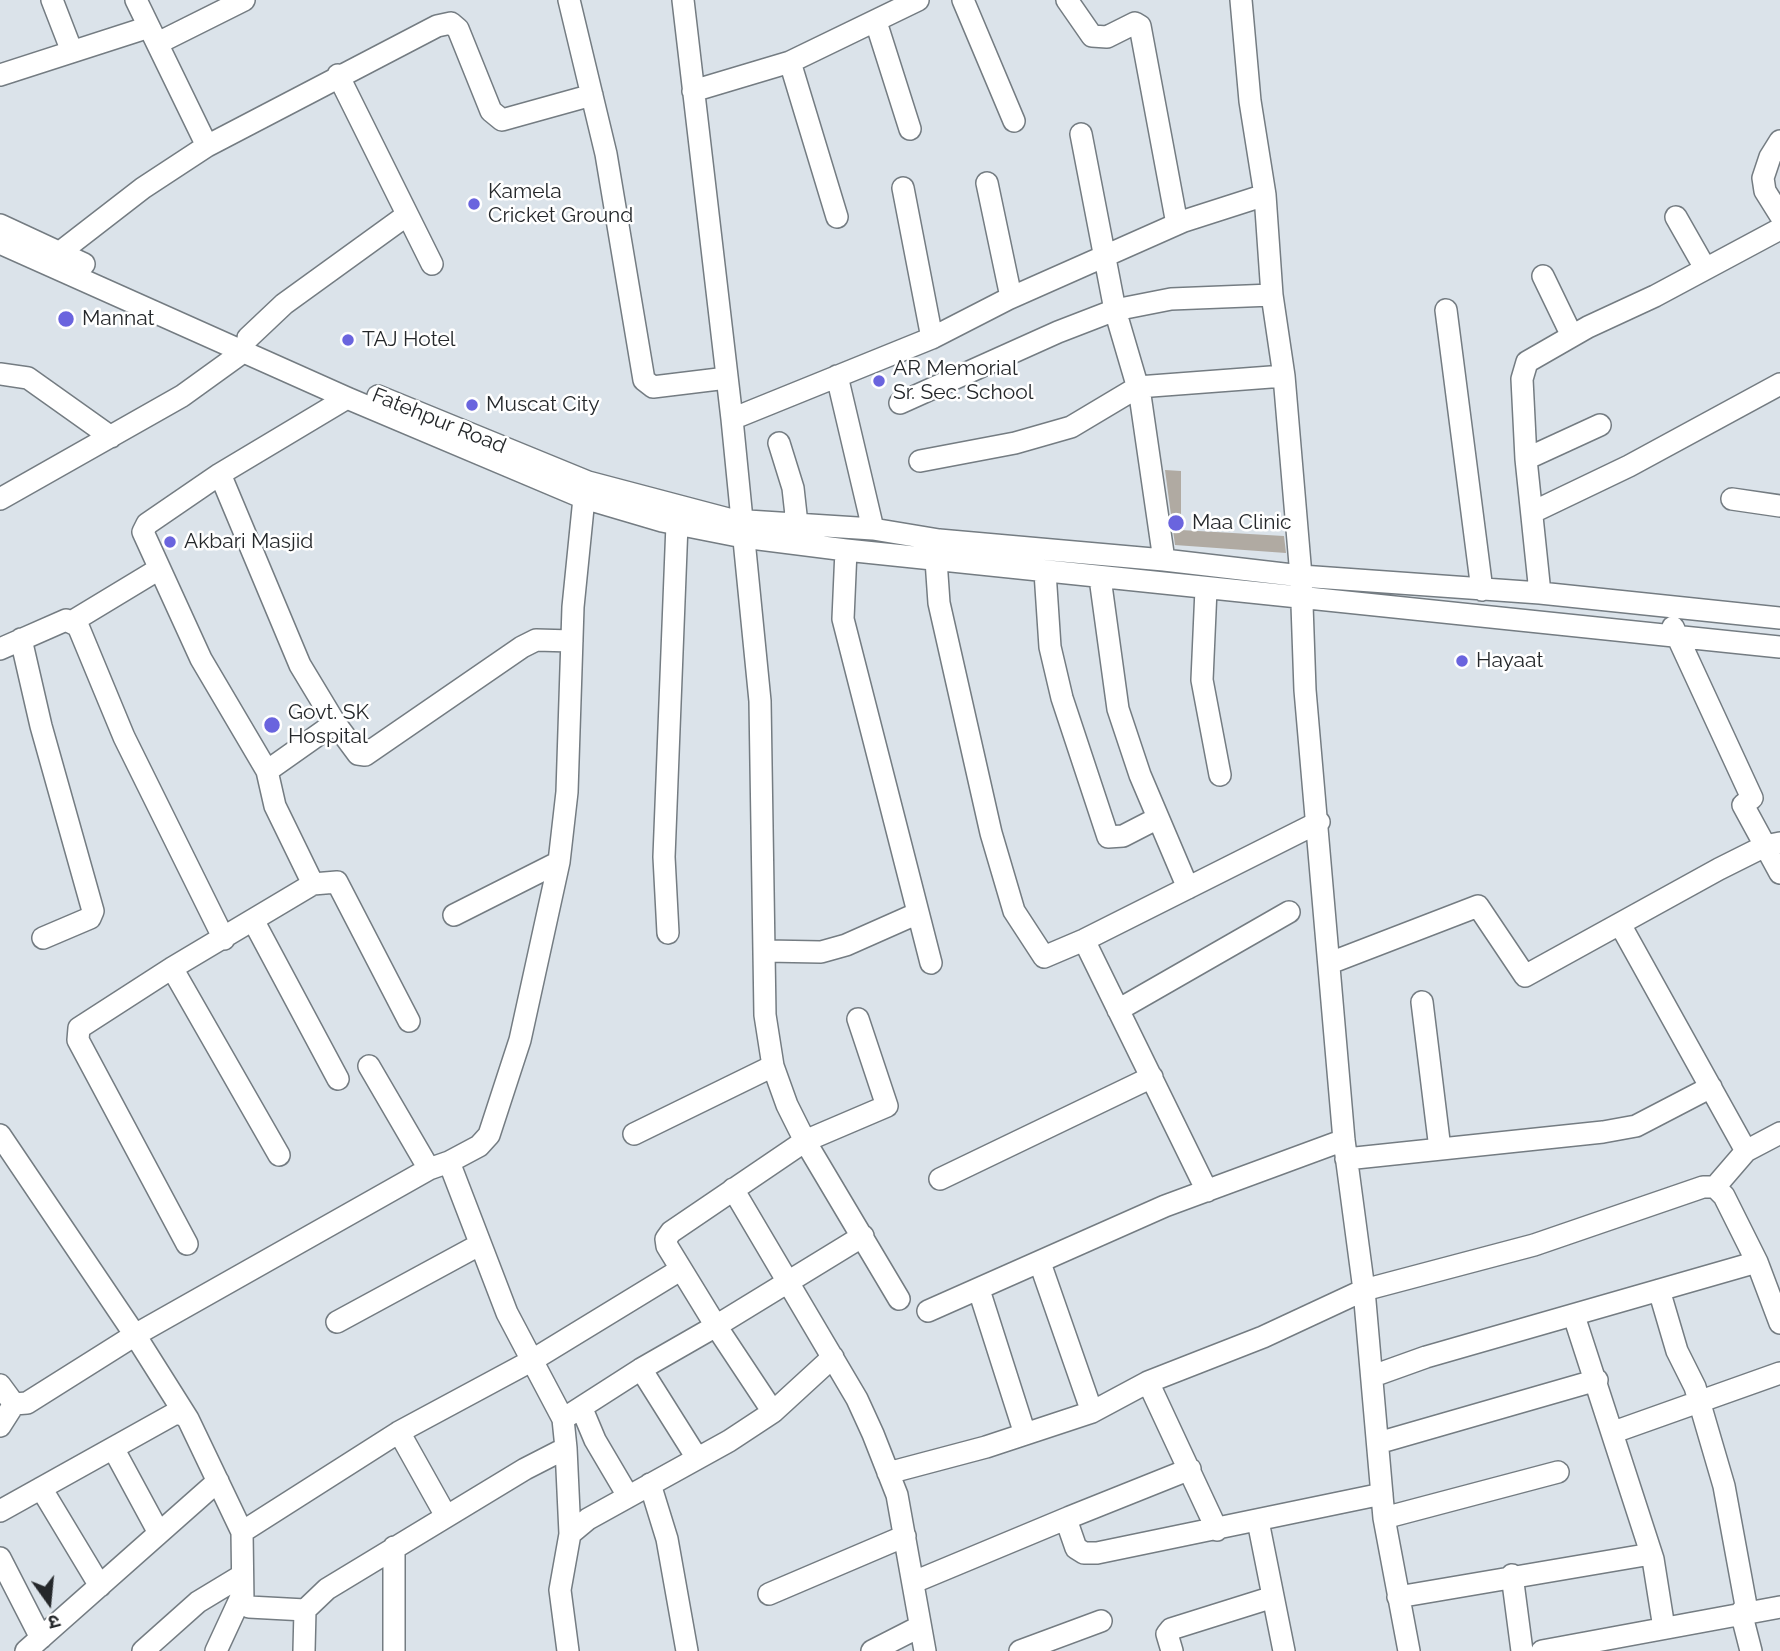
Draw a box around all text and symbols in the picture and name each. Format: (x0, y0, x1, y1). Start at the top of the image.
place label: Kamela Cricket Ground (488, 179, 633, 229)
marker: Kamela Cricket Ground (466, 196, 482, 212)
place label: Mannat (82, 306, 155, 332)
marker: Mannat (56, 309, 76, 329)
place label: TAJ Hotel (362, 327, 456, 353)
marker: TAJ Hotel (340, 332, 356, 348)
place label: AR Memorial Sr. Sec. School (893, 356, 1034, 406)
marker: AR Memorial Sr. Sec. School (871, 373, 887, 389)
street label: Fatehpur Road (368, 383, 510, 459)
place label: Muscat City (486, 392, 600, 418)
marker: Muscat City (464, 397, 480, 413)
place label: Maa Clinic (1192, 510, 1292, 536)
marker: Maa Clinic (1166, 513, 1186, 533)
place label: Akbari Masjid (184, 529, 313, 555)
marker: Akbari Masjid (162, 534, 178, 550)
place label: Hayaat (1476, 648, 1543, 674)
marker: Hayaat (1454, 653, 1470, 669)
place label: Govt. SK Hospital (288, 700, 369, 750)
marker: Govt. SK Hospital (262, 715, 282, 735)
north arrow (14, 1567, 84, 1637)
text: उ (46, 1610, 63, 1634)

